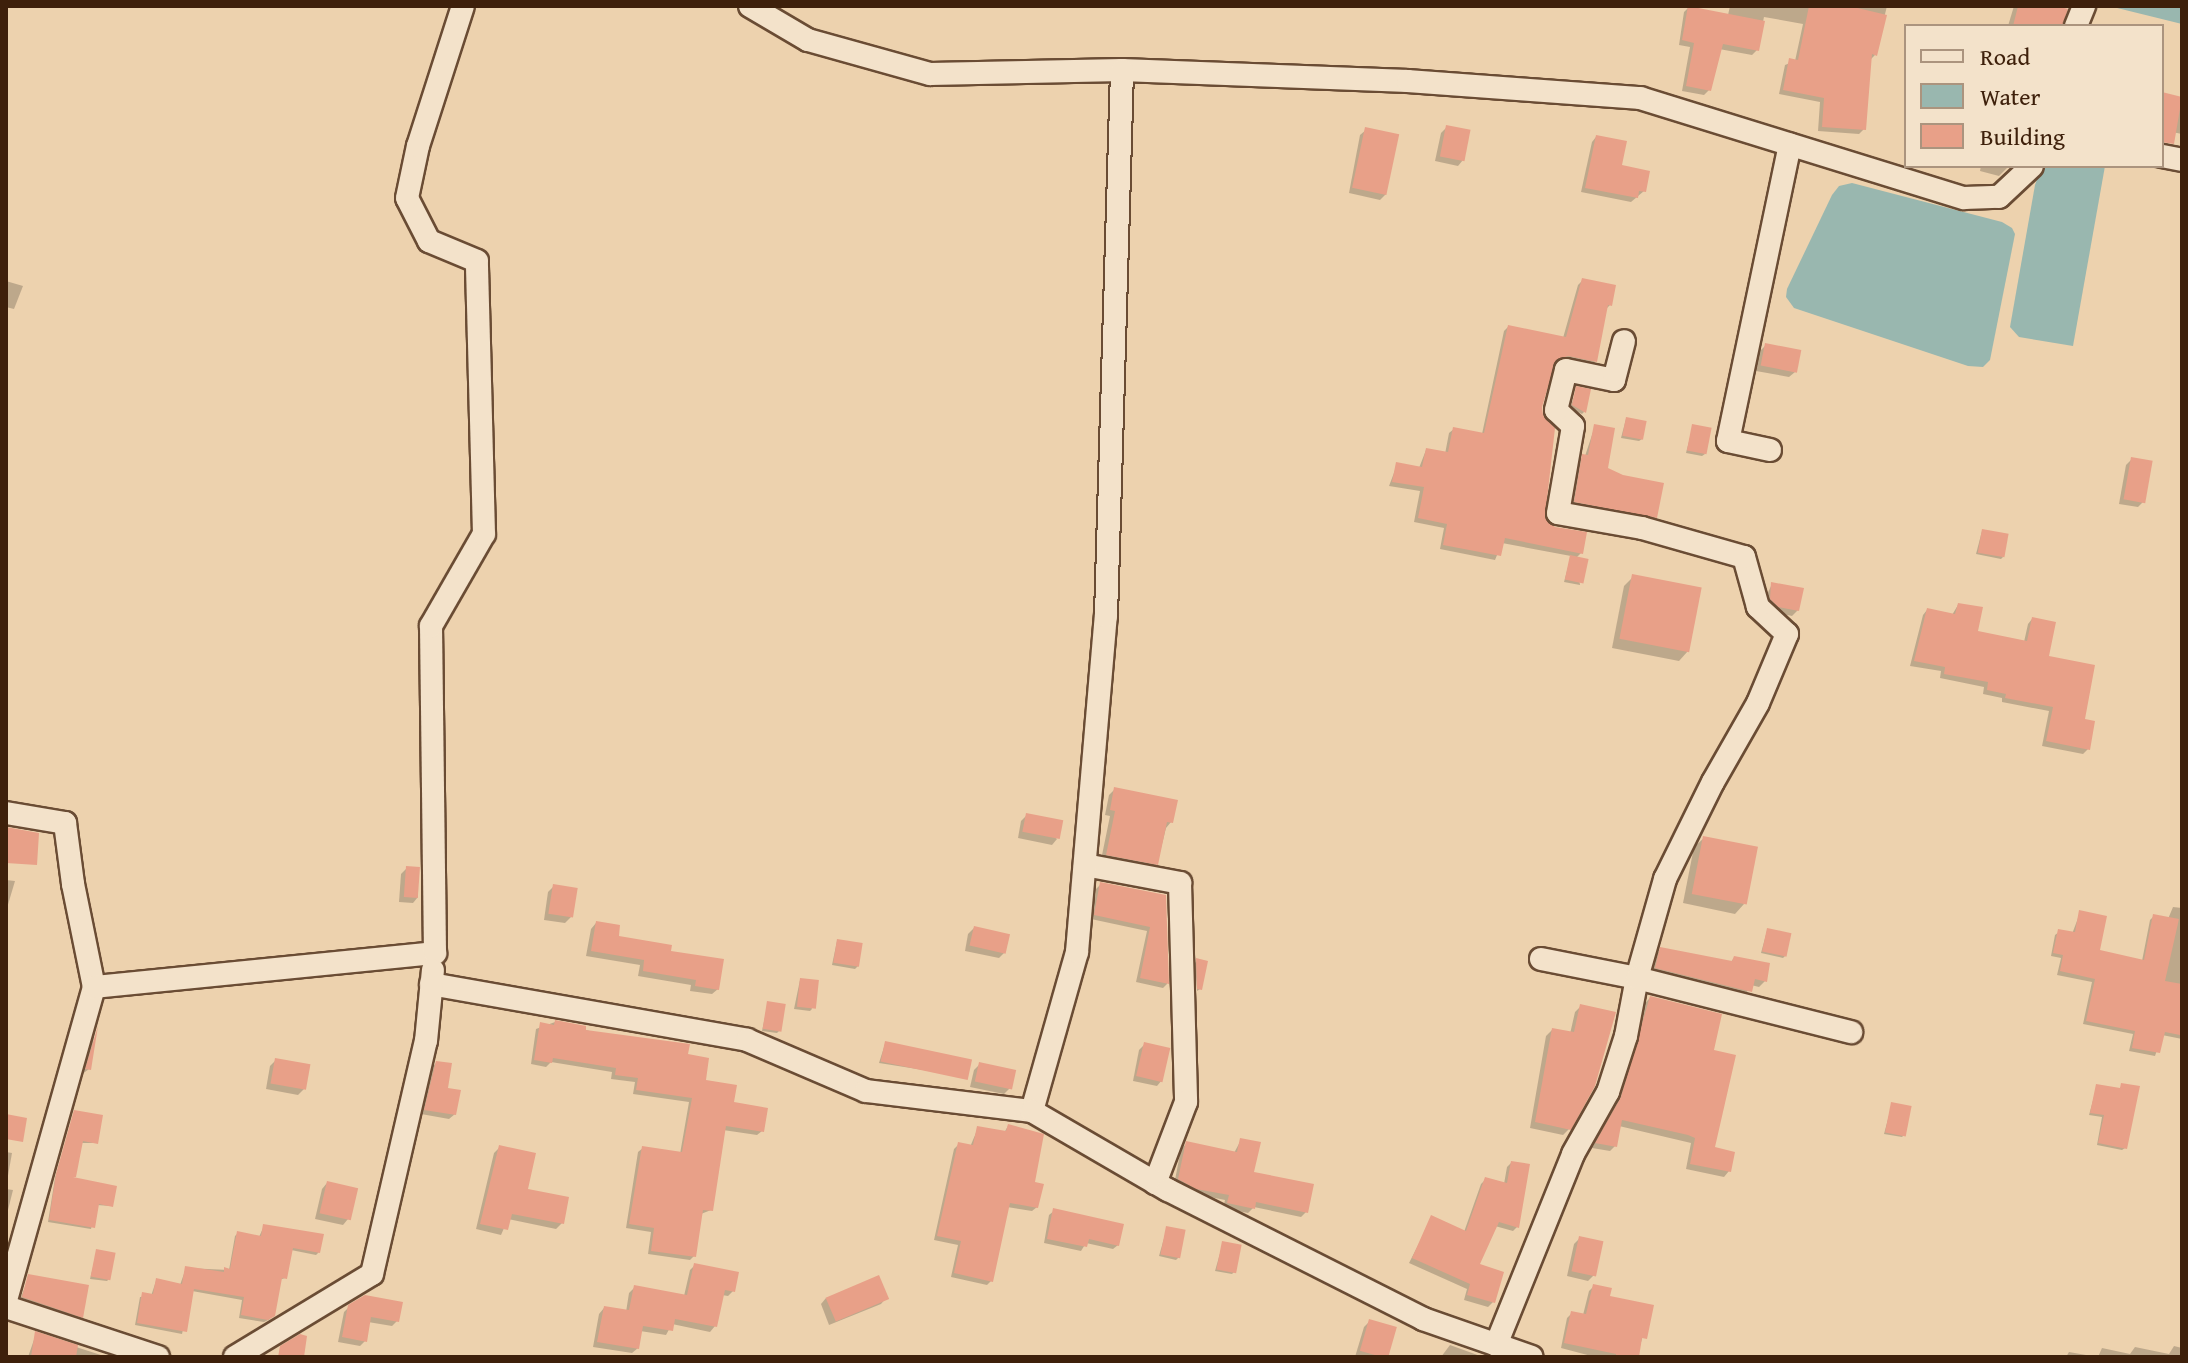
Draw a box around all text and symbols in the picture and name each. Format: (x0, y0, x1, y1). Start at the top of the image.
legend (1904, 24, 2164, 168)
text: Road (1980, 39, 2030, 74)
text: Water (1980, 79, 2040, 114)
text: Building (1980, 119, 2065, 154)

